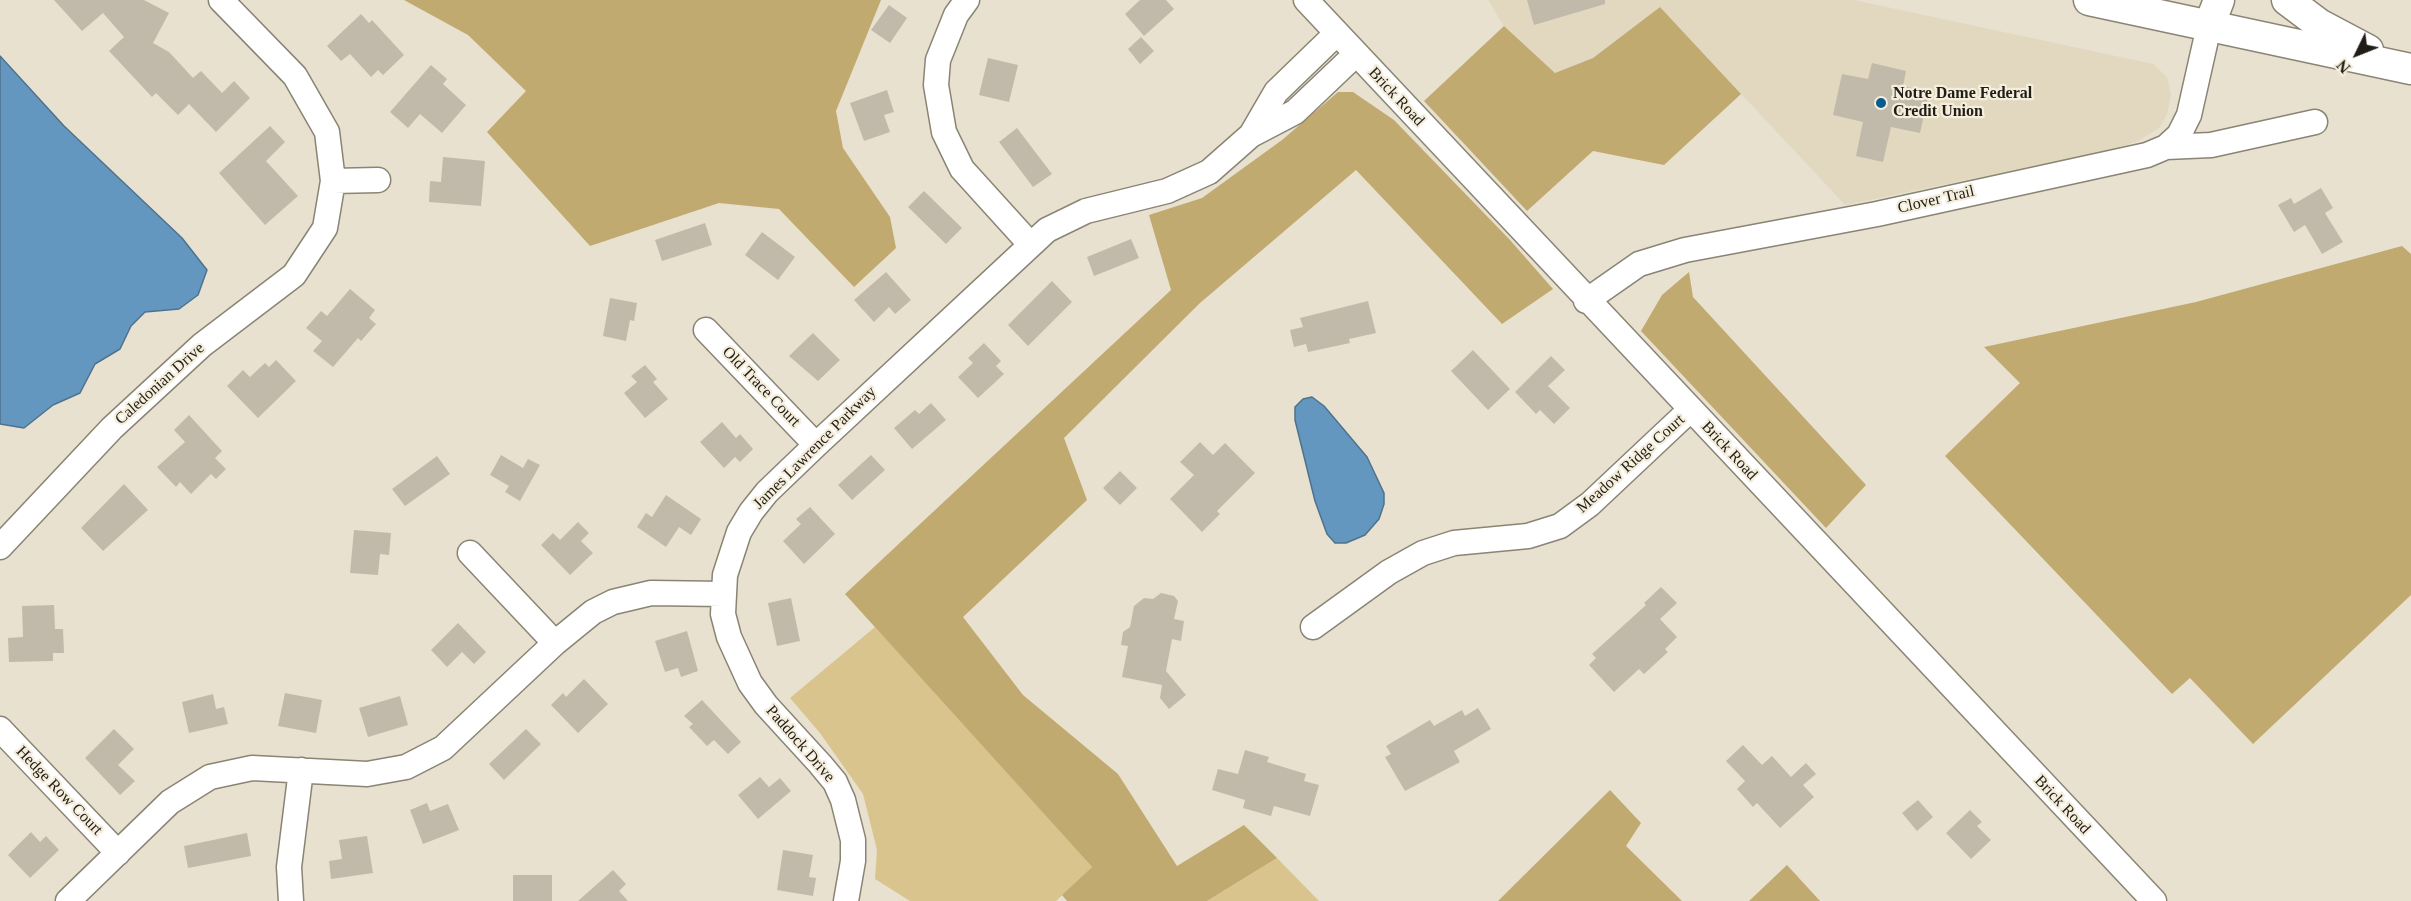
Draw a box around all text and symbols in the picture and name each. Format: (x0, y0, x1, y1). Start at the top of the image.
north arrow (2327, 24, 2387, 84)
text: N (2333, 57, 2354, 77)
street label: Brick Road (1364, 64, 1428, 130)
place label: Notre Dame Federal Credit Union (1893, 84, 2032, 122)
marker: Notre Dame Federal Credit Union (1874, 96, 1888, 110)
street label: Clover Trail (1896, 182, 1976, 218)
street label: Caledonian Drive (111, 339, 209, 429)
street label: Old Trace Court (718, 343, 804, 431)
street label: James Lawrence Parkway (749, 382, 881, 514)
street label: Meadow Ridge Court (1573, 410, 1689, 518)
street label: Brick Road (1697, 418, 1761, 484)
street label: Paddock Drive (761, 702, 839, 786)
street label: Hedge Row Court (12, 742, 106, 840)
street label: Brick Road (2030, 772, 2094, 838)

